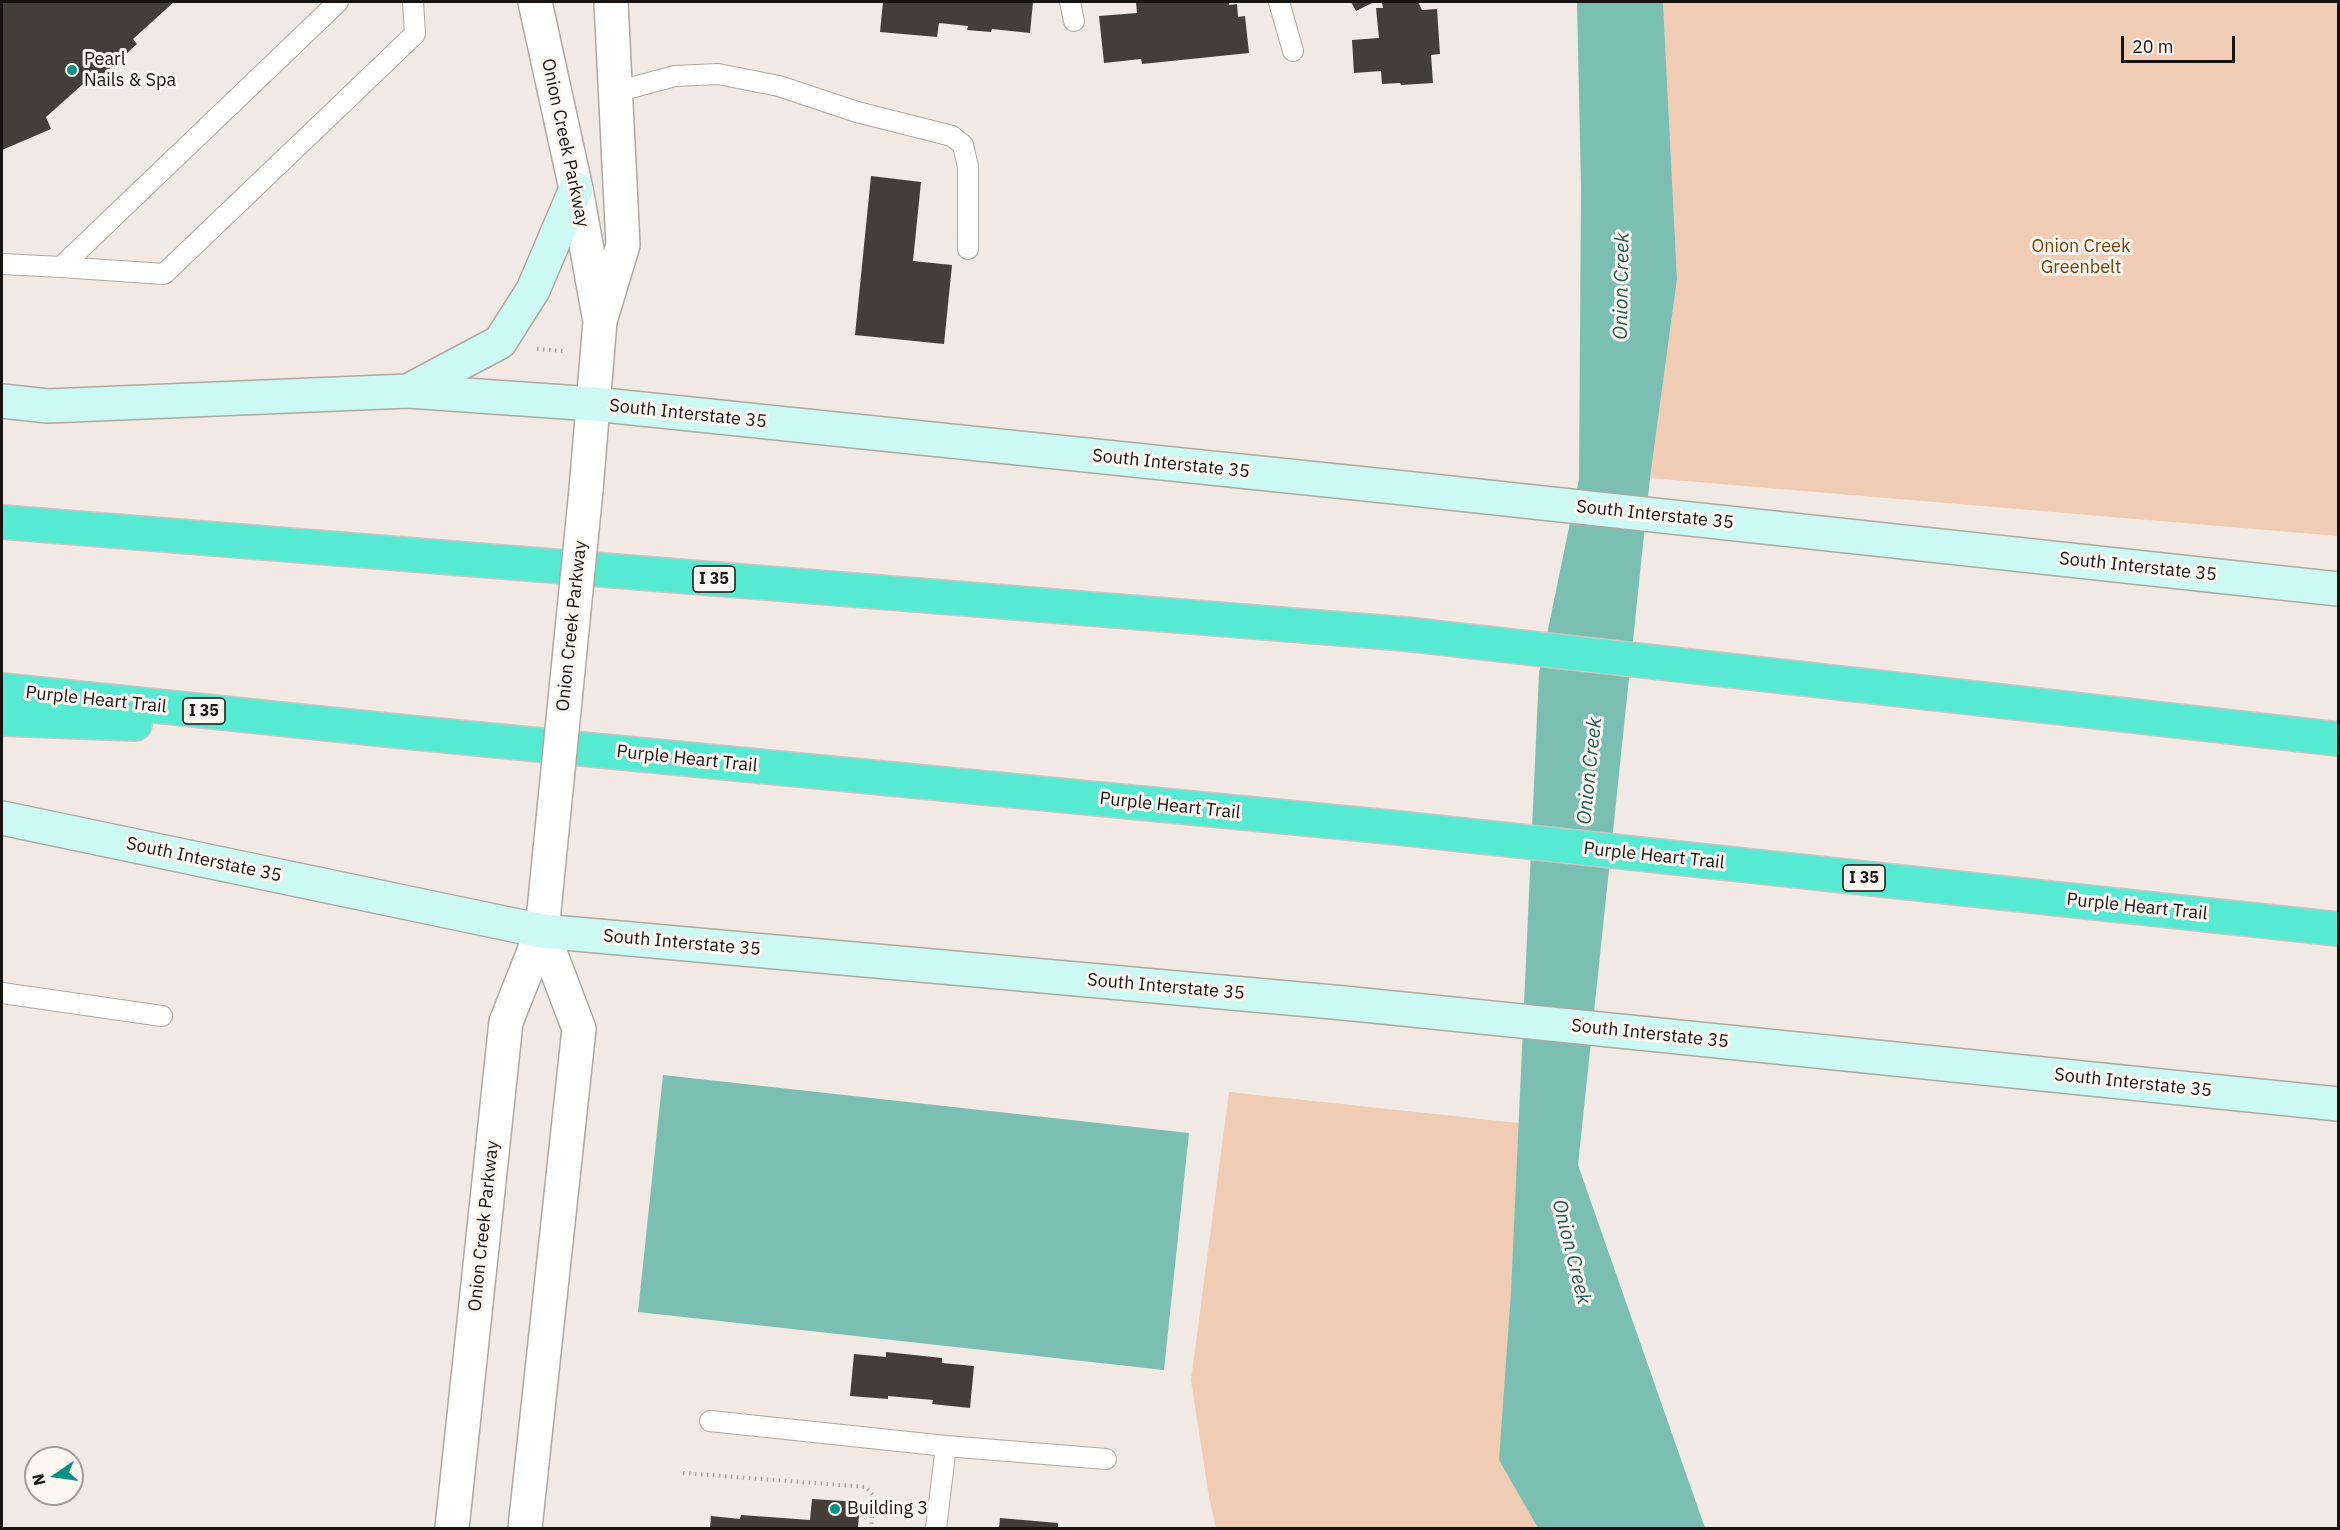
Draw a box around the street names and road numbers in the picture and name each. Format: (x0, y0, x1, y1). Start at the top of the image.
street label: Onion Creek Parkway (537, 57, 593, 229)
street label: South Interstate 35 (608, 395, 768, 433)
street label: South Interstate 35 (1091, 445, 1251, 483)
street label: South Interstate 35 (1575, 496, 1735, 534)
street label: Onion Creek Parkway (552, 539, 592, 713)
street label: South Interstate 35 (2058, 548, 2218, 586)
road number: I 35 (693, 566, 735, 592)
street label: Purple Heart Trail (24, 682, 168, 718)
road number: I 35 (183, 698, 225, 724)
street label: Purple Heart Trail (615, 741, 759, 777)
street label: Purple Heart Trail (1098, 788, 1242, 824)
street label: South Interstate 35 (124, 833, 284, 887)
street label: Purple Heart Trail (1582, 838, 1726, 874)
road number: I 35 (1843, 865, 1885, 891)
street label: Purple Heart Trail (2065, 889, 2209, 925)
street label: South Interstate 35 (602, 925, 762, 961)
street label: South Interstate 35 (1086, 969, 1246, 1005)
street label: South Interstate 35 (1570, 1015, 1730, 1053)
street label: South Interstate 35 (2053, 1064, 2213, 1102)
street label: Onion Creek Parkway (464, 1139, 504, 1313)

